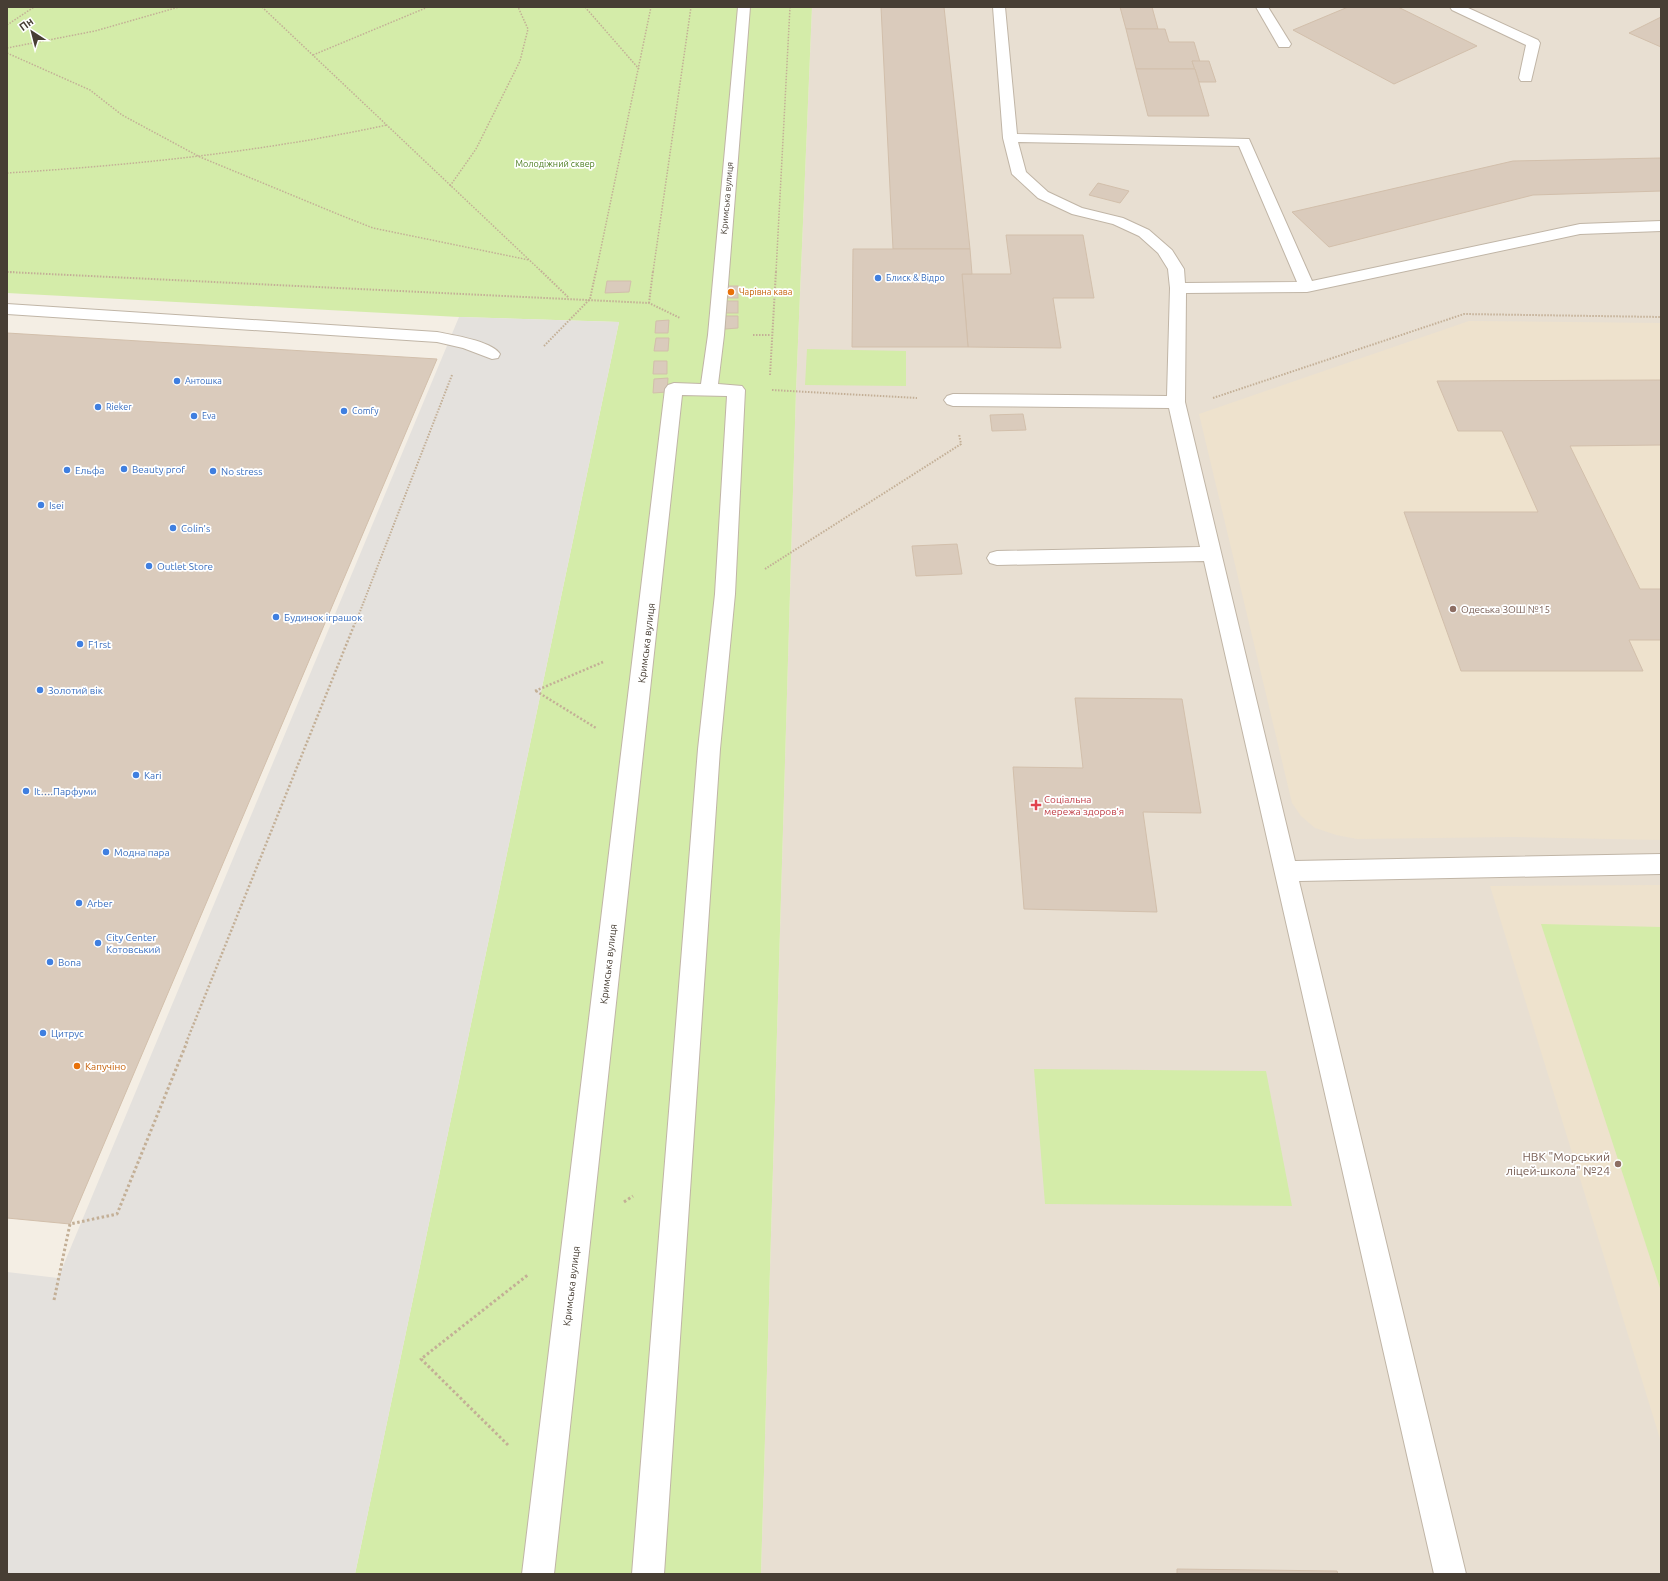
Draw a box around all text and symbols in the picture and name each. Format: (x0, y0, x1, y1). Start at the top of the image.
north arrow (12, 12, 52, 52)
text: Пн (17, 15, 35, 33)
park label: Молодіжний сквер (515, 159, 595, 169)
street label: Кримська вулиця (719, 161, 735, 235)
marker: Блиск & Відро (873, 273, 883, 283)
place label: Блиск & Відро (886, 273, 945, 283)
marker: Чарівна кава (726, 287, 736, 297)
place label: Чарівна кава (739, 287, 792, 297)
marker: Антошка (172, 376, 182, 386)
place label: Антошка (185, 376, 222, 386)
marker: Rieker (93, 402, 103, 412)
place label: Rieker (106, 402, 132, 412)
marker: Comfy (339, 406, 349, 416)
place label: Comfy (352, 406, 379, 416)
marker: Eva (189, 411, 199, 421)
place label: Eva (202, 411, 216, 421)
marker: Beauty prof (119, 464, 129, 474)
place label: Beauty prof (132, 464, 185, 475)
marker: Ельфа (62, 465, 72, 475)
place label: Ельфа (75, 465, 104, 476)
marker: No stress (208, 466, 218, 476)
place label: No stress (221, 466, 263, 477)
marker: Isei (36, 500, 46, 510)
place label: Isei (49, 500, 64, 511)
marker: Colin's (168, 523, 178, 533)
place label: Colin's (181, 523, 210, 534)
marker: Outlet Store (144, 561, 154, 571)
place label: Outlet Store (157, 561, 213, 572)
street label: Кримська вулиця (636, 602, 657, 684)
marker: Одеська ЗОШ №15 (1448, 604, 1458, 614)
place label: Одеська ЗОШ №15 (1461, 604, 1550, 615)
marker: Будинок іграшок (271, 612, 281, 622)
place label: Будинок іграшок (284, 612, 362, 623)
marker: F1rst (75, 639, 85, 649)
place label: F1rst (88, 639, 111, 650)
marker: Золотий вік (35, 685, 45, 695)
place label: Золотий вік (48, 685, 103, 696)
marker: Kari (131, 770, 141, 780)
place label: Kari (144, 770, 161, 781)
marker: It….Парфуми (21, 786, 31, 796)
place label: It….Парфуми (34, 786, 97, 797)
place label: Соціальна мережа здоров'я (1044, 794, 1124, 817)
marker: Соціальна мережа здоров'я (1031, 800, 1041, 810)
marker: Модна пара (101, 847, 111, 857)
place label: Модна пара (114, 847, 170, 858)
marker: Arber (74, 898, 84, 908)
place label: Arber (87, 898, 113, 909)
street label: Кримська вулиця (598, 923, 619, 1005)
place label: City Center Котовський (106, 932, 161, 955)
marker: City Center Котовський (93, 938, 103, 948)
marker: Bona (45, 957, 55, 967)
place label: Bona (58, 957, 81, 968)
marker: Цитрус (38, 1028, 48, 1038)
place label: Цитрус (51, 1028, 84, 1039)
marker: Капучіно (72, 1061, 82, 1071)
place label: Капучіно (85, 1061, 126, 1072)
place label: НВК "Морський ліцей-школа" №24 (1506, 1150, 1610, 1177)
marker: НВК "Морський ліцей-школа" №24 (1613, 1159, 1623, 1169)
street label: Кримська вулиця (561, 1245, 582, 1327)

